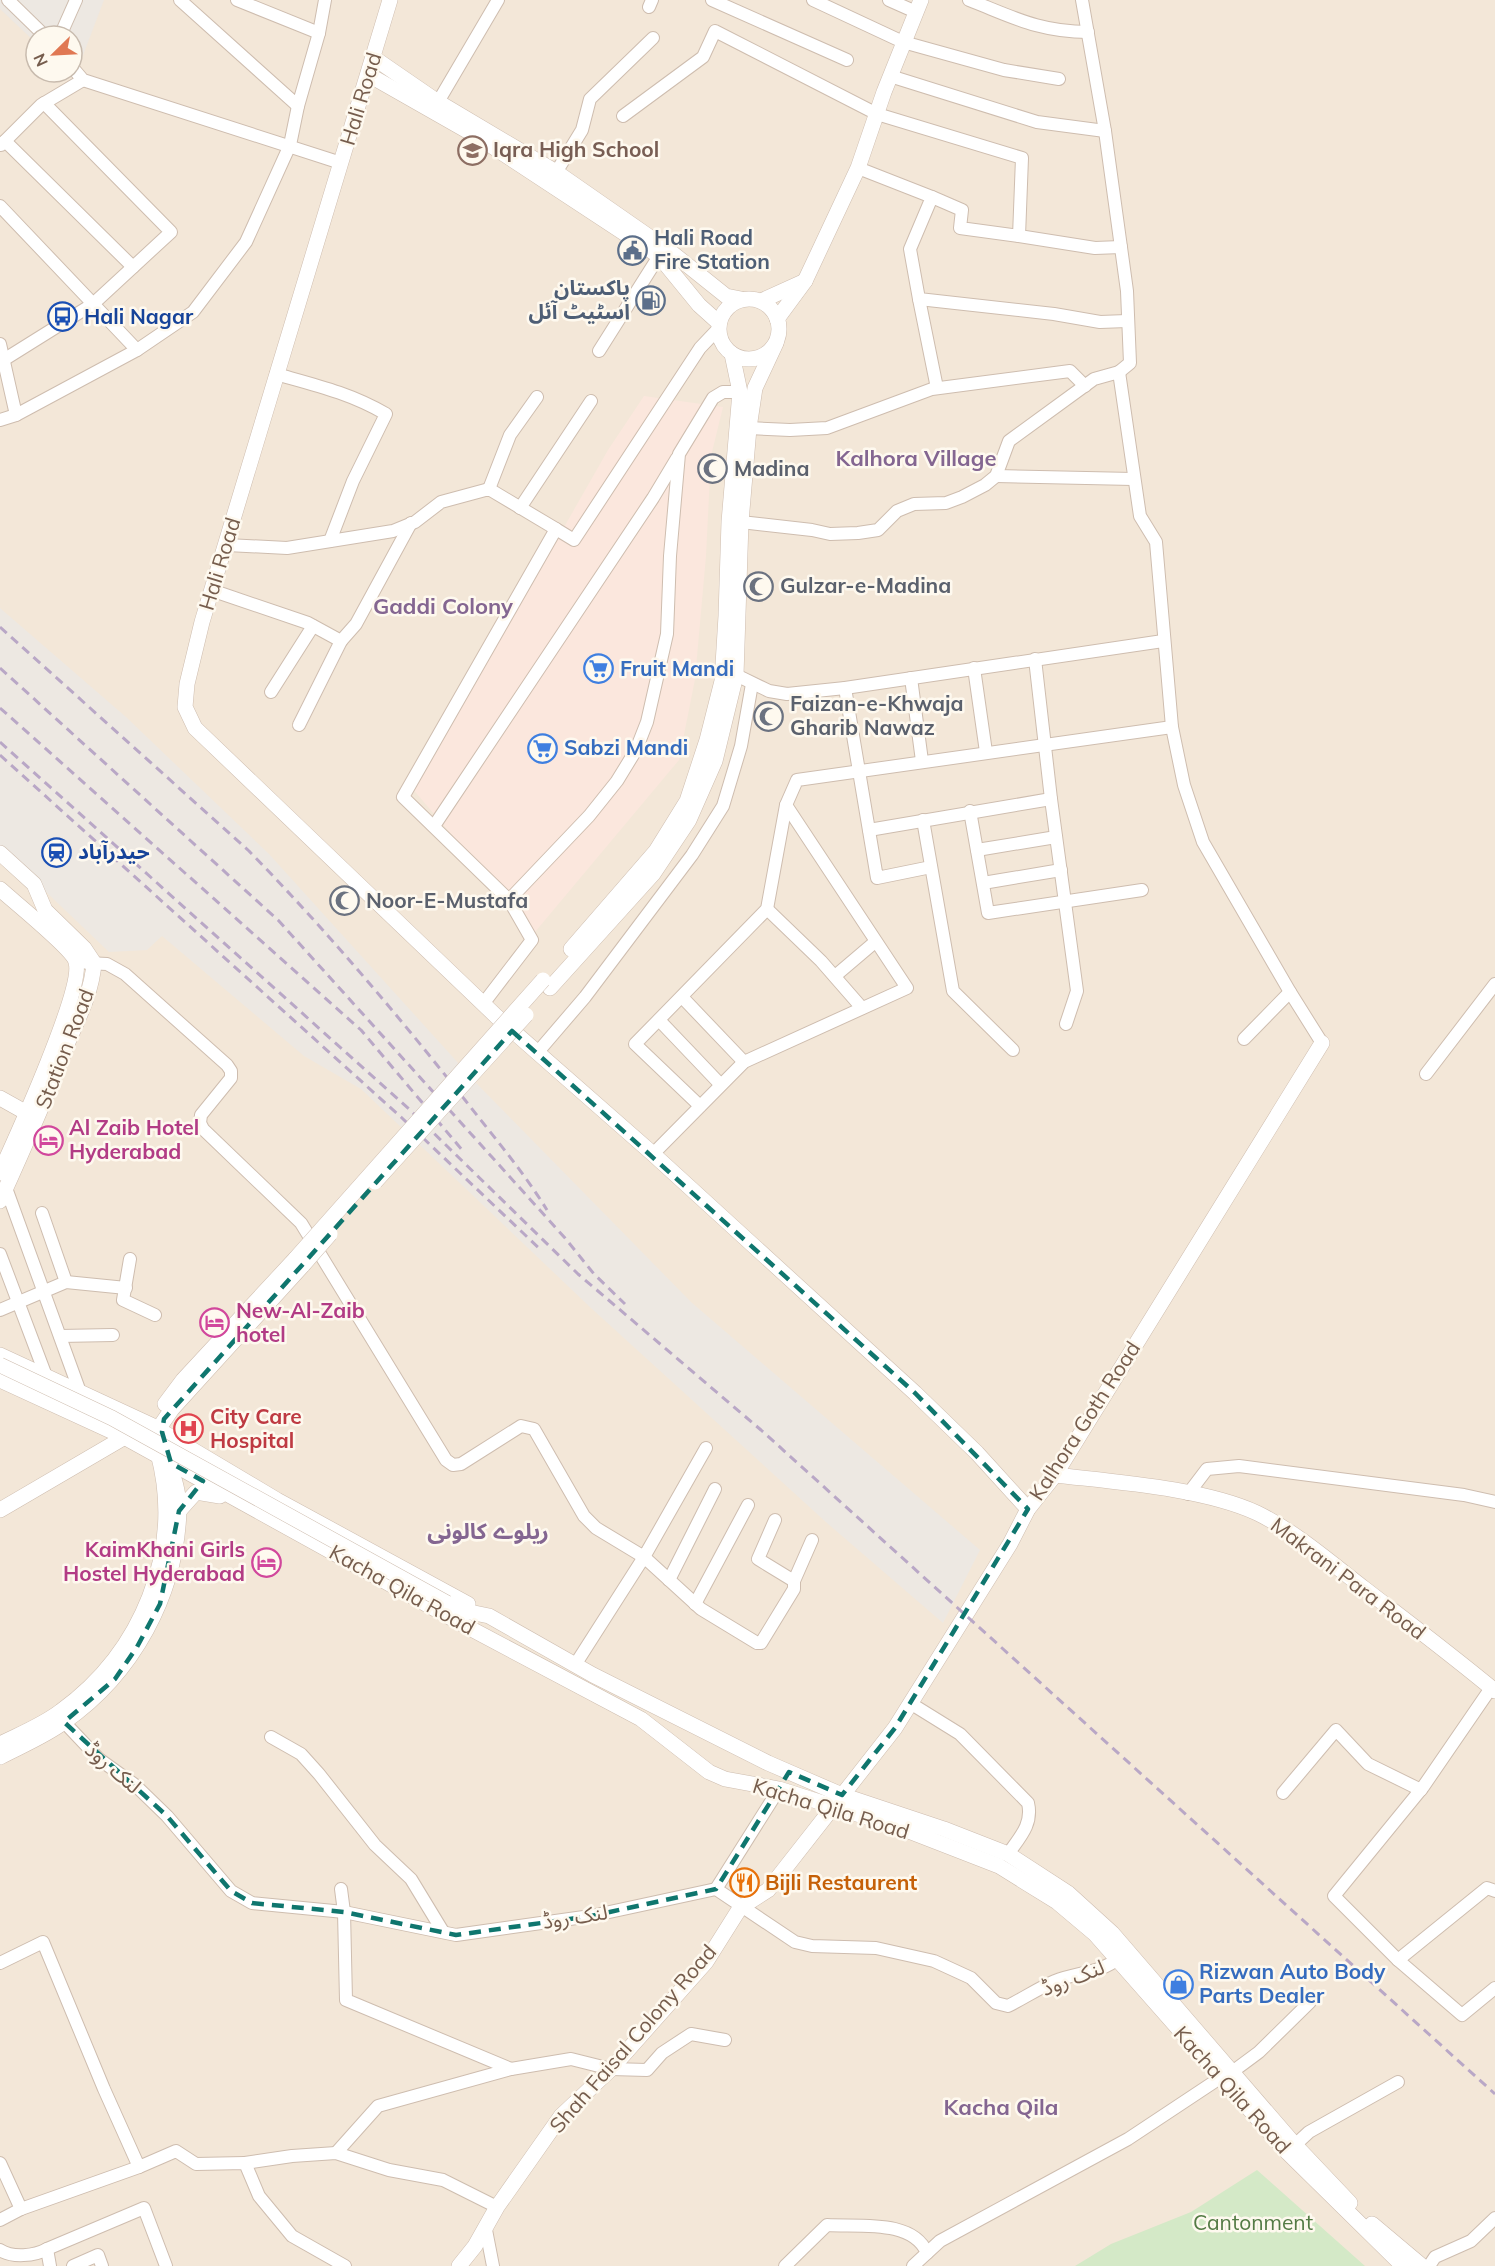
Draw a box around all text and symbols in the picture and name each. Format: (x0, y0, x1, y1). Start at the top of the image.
north arrow (24, 24, 84, 84)
street label: Hali Road (334, 49, 386, 148)
text: N (29, 51, 52, 70)
school or university icon: Iqra High School (456, 134, 488, 166)
place label: Iqra High School (493, 136, 659, 162)
place label: Hali Road Fire Station (654, 224, 770, 274)
public building icon: Hali Road Fire Station (617, 234, 649, 266)
place label: پاکستان اسٹیٹ آئل (528, 274, 630, 324)
fuel station icon: پاکستان اسٹیٹ آئل (635, 284, 667, 316)
bus stop icon: Hali Nagar (47, 301, 79, 333)
place label: Hali Nagar (84, 303, 194, 329)
district label: Kalhora Village (836, 444, 997, 472)
mosque icon: Madina (697, 453, 729, 485)
place label: Madina (734, 455, 809, 481)
street label: Hali Road (193, 514, 245, 613)
mosque icon: Gulzar-e-Madina (743, 570, 775, 602)
place label: Gulzar-e-Madina (780, 572, 951, 598)
district label: Gaddi Colony (373, 592, 513, 620)
supermarket icon: Fruit Mandi (583, 653, 615, 685)
place label: Fruit Mandi (620, 655, 734, 681)
place label: Faizan-e-Khwaja Gharib Nawaz (790, 690, 964, 740)
mosque icon: Faizan-e-Khwaja Gharib Nawaz (753, 700, 785, 732)
supermarket icon: Sabzi Mandi (527, 732, 559, 764)
place label: Sabzi Mandi (564, 734, 688, 760)
station icon: حیدرآباد (41, 836, 73, 868)
place label: حیدرآباد (78, 838, 150, 864)
mosque icon: Noor-E-Mustafa (329, 885, 361, 917)
place label: Noor-E-Mustafa (366, 887, 528, 913)
street label: Station Road (29, 985, 99, 1112)
place label: Al Zaib Hotel Hyderabad (69, 1114, 199, 1164)
hotel icon: Al Zaib Hotel Hyderabad (32, 1124, 64, 1156)
place label: New-Al-Zaib hotel (236, 1297, 365, 1347)
hotel icon: New-Al-Zaib hotel (199, 1307, 231, 1339)
street label: Kalhora Goth Road (1023, 1336, 1145, 1505)
place label: City Care Hospital (210, 1403, 302, 1453)
hospital icon: City Care Hospital (173, 1413, 205, 1445)
street label: Makrani Para Road (1266, 1511, 1431, 1645)
district label: ریلوے کالونی (427, 1517, 549, 1545)
place label: KaimKhani Girls Hostel Hyderabad (63, 1536, 245, 1586)
street label: Kacha Qila Road (325, 1538, 480, 1640)
hotel icon: KaimKhani Girls Hostel Hyderabad (250, 1546, 282, 1578)
street label: لنک روڈ (80, 1736, 147, 1799)
street label: Kacha Qila Road (750, 1772, 913, 1844)
restaurant icon: Bijli Restaurent (728, 1867, 760, 1899)
place label: Bijli Restaurent (765, 1869, 917, 1895)
street label: لنک روڈ (540, 1898, 609, 1934)
street label: Shah Faisal Colony Road (543, 1939, 721, 2138)
street label: لنک روڈ (1037, 1953, 1108, 2001)
place label: Rizwan Auto Body Parts Dealer (1199, 1958, 1386, 2008)
shop icon: Rizwan Auto Body Parts Dealer (1162, 1968, 1194, 2000)
street label: Kacha Qila Road (1169, 2020, 1297, 2158)
district label: Kacha Qila (944, 2093, 1058, 2121)
park label: Cantonment (1193, 2209, 1313, 2235)

